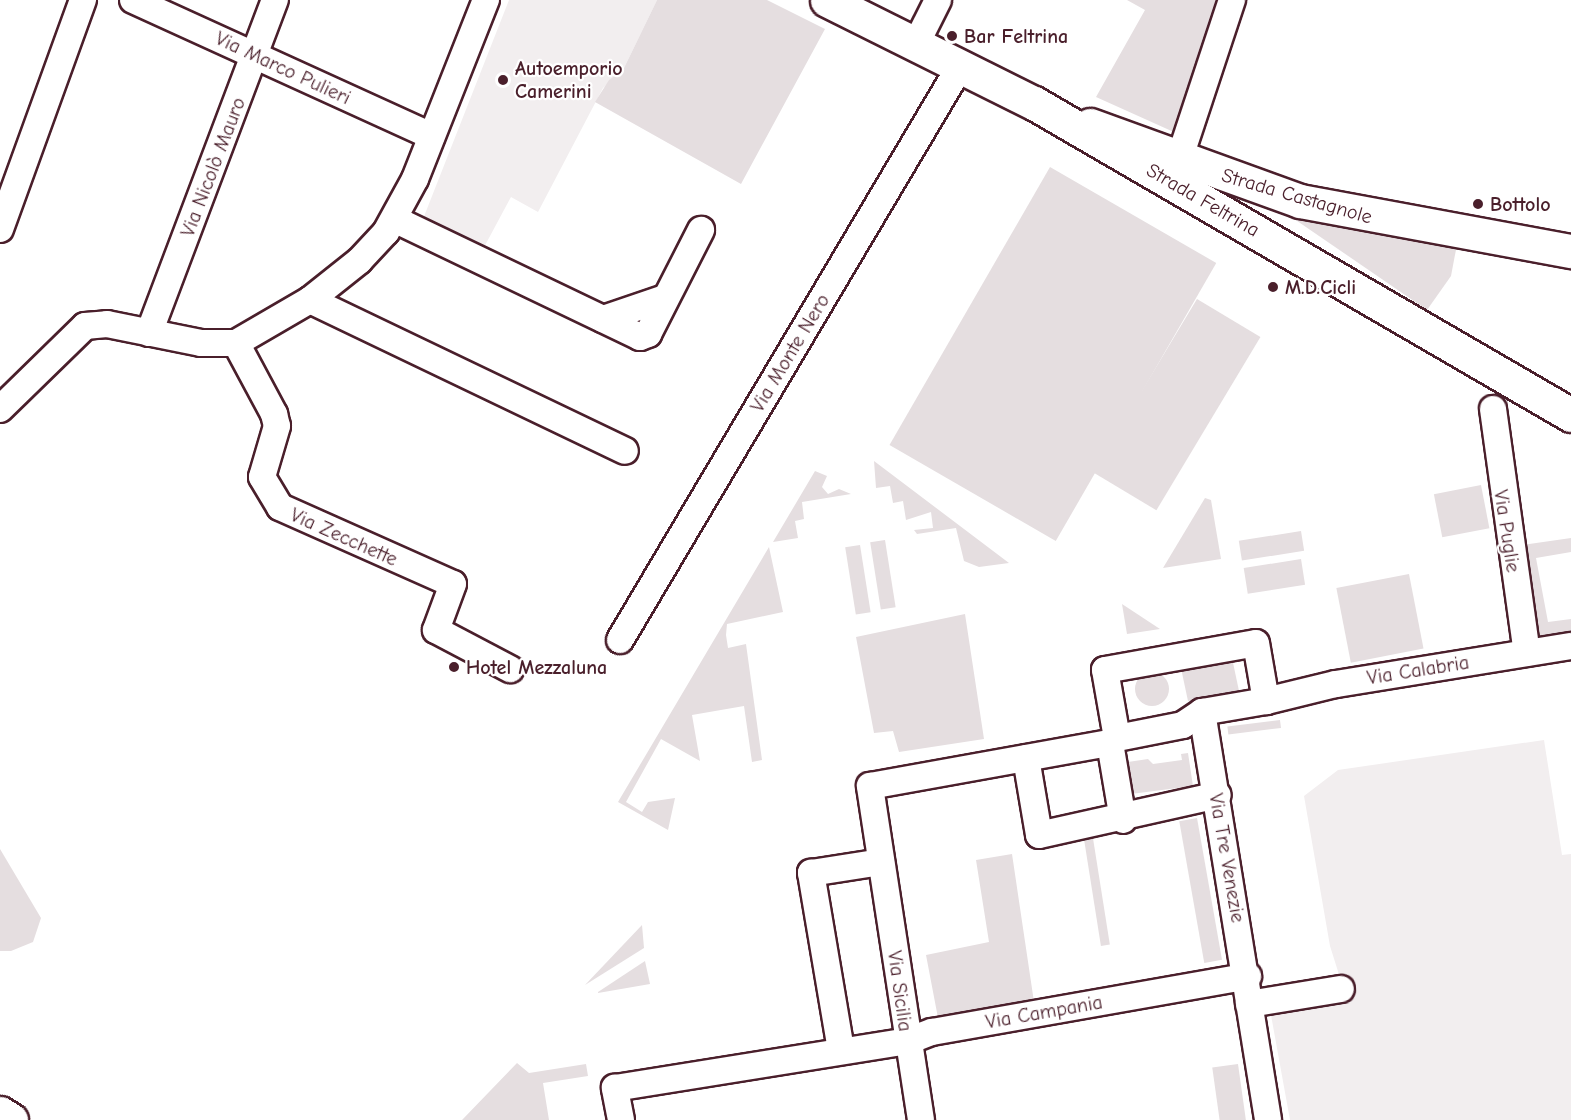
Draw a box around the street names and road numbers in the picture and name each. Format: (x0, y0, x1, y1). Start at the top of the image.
street label: Via Marco Pulieri (212, 26, 354, 110)
street label: Via Nicolò Mauro (175, 94, 251, 240)
street label: Strada Feltrina (1142, 158, 1264, 242)
street label: Strada Castagnole (1219, 163, 1375, 229)
street label: Via Monte Nero (745, 289, 835, 417)
street label: Via Puglie (1489, 488, 1525, 574)
street label: Via Zecchette (287, 503, 401, 571)
street label: Via Calabria (1365, 650, 1471, 690)
street label: Via Tre Venezie (1204, 792, 1250, 924)
street label: Via Sicilia (882, 949, 918, 1033)
street label: Via Campania (984, 990, 1104, 1034)

